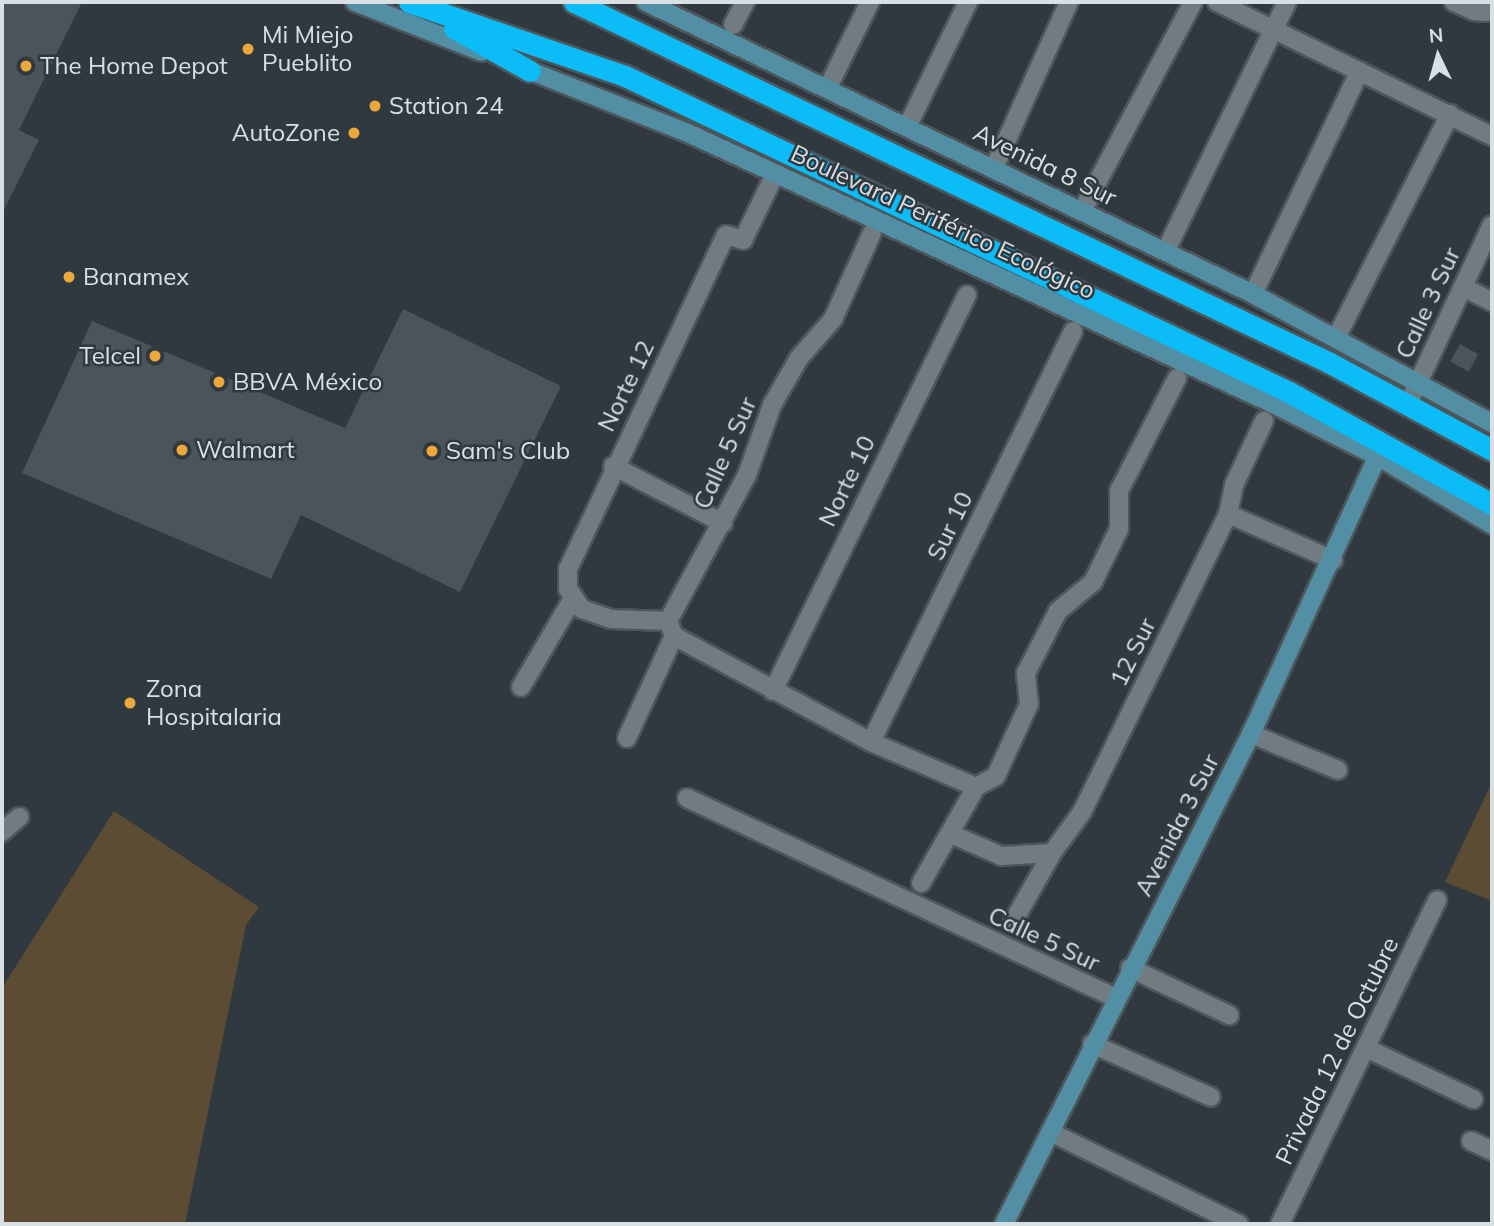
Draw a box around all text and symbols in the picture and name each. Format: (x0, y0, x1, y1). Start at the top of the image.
place label: Mi Miejo Pueblito (262, 21, 353, 77)
north arrow (1403, 21, 1473, 91)
text: N (1428, 23, 1444, 48)
marker: Mi Miejo Pueblito (240, 41, 256, 57)
place label: The Home Depot (40, 52, 228, 80)
marker: The Home Depot (18, 58, 34, 74)
place label: Station 24 (389, 92, 504, 120)
marker: Station 24 (367, 98, 383, 114)
street label: Avenida 8 Sur (969, 118, 1121, 212)
place label: AutoZone (232, 119, 340, 147)
marker: AutoZone (346, 125, 362, 141)
street label: Boulevard Periférico Ecológico (786, 139, 1100, 305)
street label: Calle 3 Sur (1390, 243, 1466, 363)
place label: Banamex (83, 263, 189, 291)
marker: Banamex (61, 269, 77, 285)
street label: Norte 12 (592, 336, 660, 436)
place label: Telcel (79, 342, 141, 370)
marker: Telcel (147, 348, 163, 364)
place label: BBVA México (233, 368, 382, 396)
marker: BBVA México (211, 374, 227, 390)
street label: Calle 5 Sur (688, 393, 762, 513)
street label: Norte 10 (813, 431, 881, 531)
place label: Walmart (196, 436, 295, 464)
place label: Sam's Club (446, 437, 570, 465)
marker: Walmart (174, 442, 190, 458)
marker: Sam's Club (424, 443, 440, 459)
street label: Sur 10 (921, 487, 979, 565)
street label: 12 Sur (1104, 613, 1162, 691)
place label: Zona Hospitalaria (146, 675, 282, 731)
marker: Zona Hospitalaria (120, 693, 140, 713)
street label: Avenida 3 Sur (1129, 749, 1225, 901)
street label: Calle 5 Sur (984, 901, 1104, 977)
street label: Privada 12 de Octubre (1269, 933, 1405, 1169)

